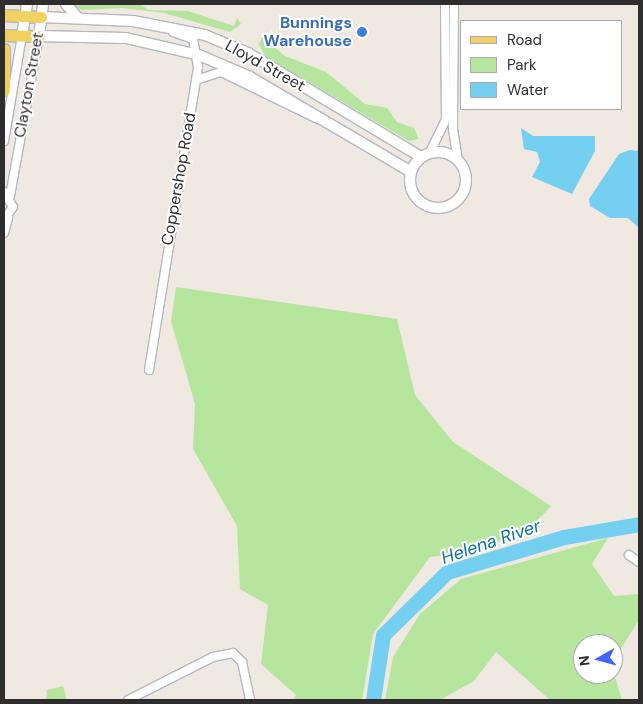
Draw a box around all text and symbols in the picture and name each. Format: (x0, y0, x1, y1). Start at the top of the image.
place label: Bunnings Warehouse (264, 13, 352, 51)
legend (460, 20, 623, 110)
marker: Bunnings Warehouse (356, 26, 368, 38)
text: Road (507, 30, 542, 50)
street label: Clayton Street (10, 31, 48, 139)
street label: Lloyd Street (222, 36, 308, 96)
text: Park (507, 55, 537, 75)
text: Water (507, 80, 548, 100)
street label: Coppershop Road (158, 111, 200, 247)
water label: Helena River (439, 515, 543, 569)
north arrow (573, 634, 623, 684)
text: N (575, 655, 594, 667)

